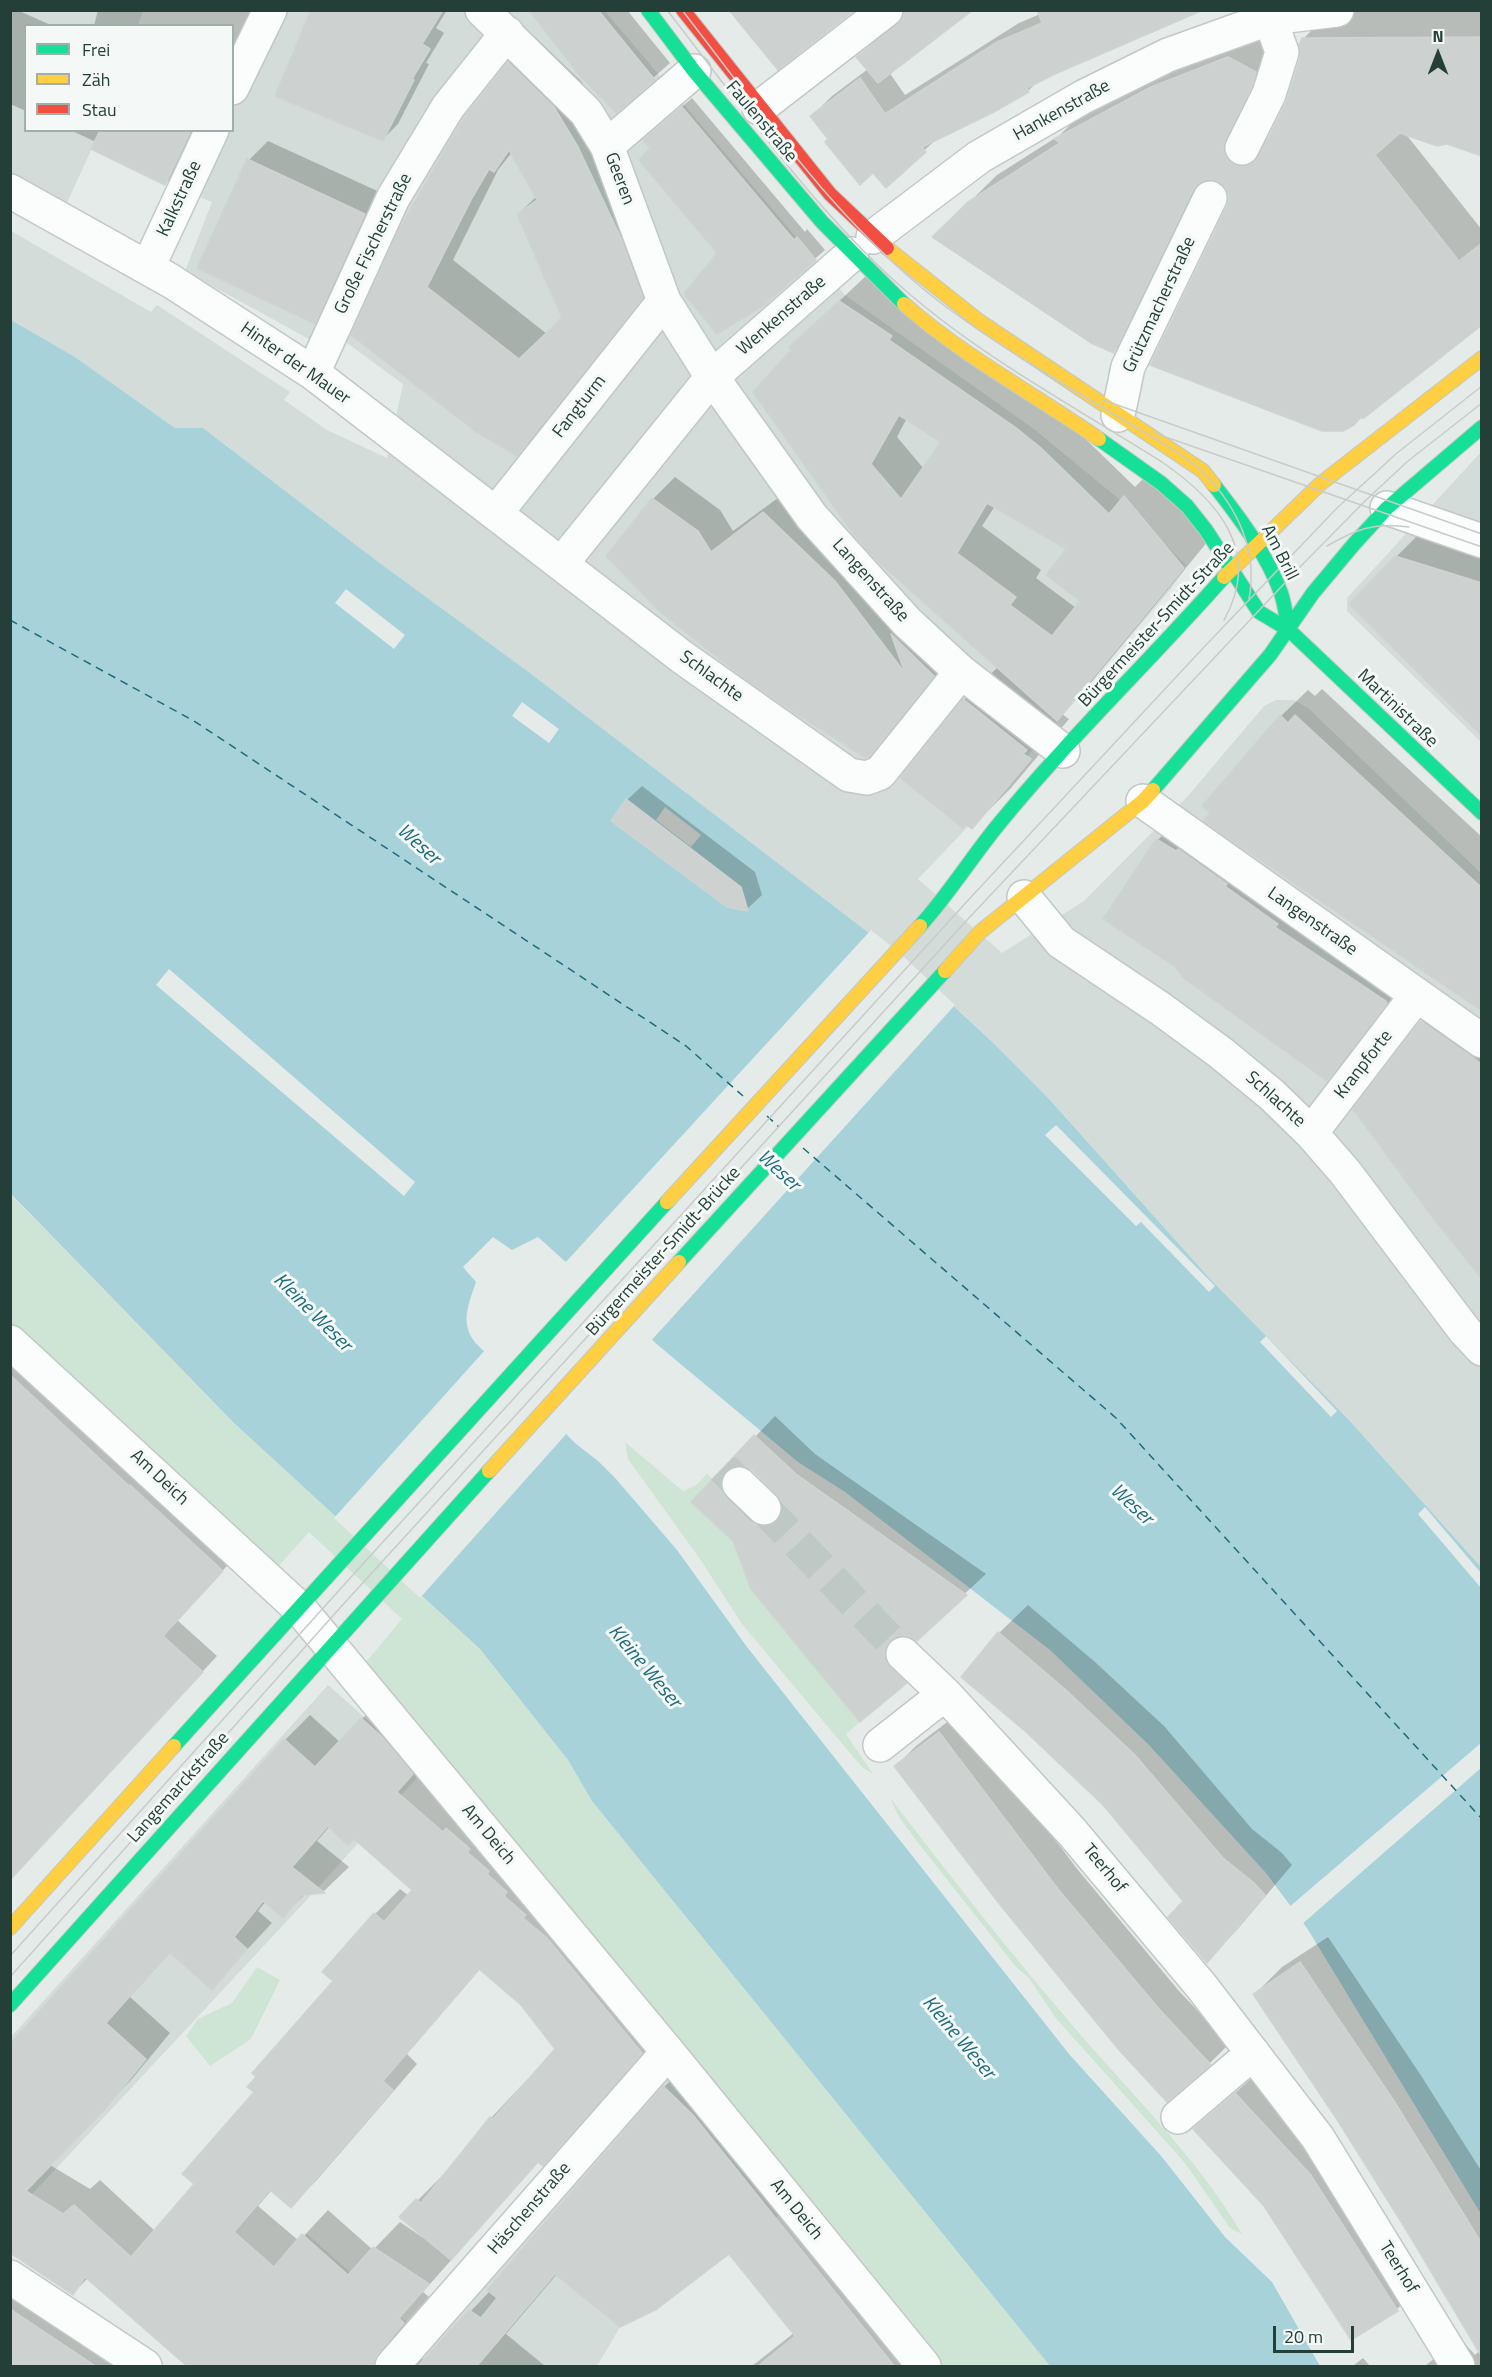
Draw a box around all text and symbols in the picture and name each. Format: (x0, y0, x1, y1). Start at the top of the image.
legend (24, 24, 234, 132)
north arrow (1408, 24, 1468, 84)
text: N (1432, 24, 1444, 48)
text: Frei (82, 36, 110, 63)
text: Zäh (82, 66, 110, 93)
street label: Hankenstraße (1010, 76, 1114, 146)
street label: Faulenstraße (721, 77, 801, 167)
text: Stau (82, 96, 117, 123)
street label: Geeren (599, 150, 639, 208)
street label: Kalkstraße (153, 158, 207, 240)
street label: Große Fischerstraße (331, 170, 417, 318)
street label: Grützmacherstraße (1119, 234, 1201, 376)
street label: Wenkenstraße (733, 271, 831, 361)
street label: Hinter der Mauer (236, 318, 354, 410)
street label: Fangturm (549, 371, 611, 443)
street label: Am Brill (1256, 522, 1302, 584)
street label: Langenstraße (827, 535, 913, 627)
street label: Bürgermeister-Smidt-Straße (1075, 538, 1239, 712)
street label: Schlachte (675, 647, 747, 707)
street label: Martinistraße (1352, 665, 1442, 753)
water label: Weser (392, 820, 444, 870)
street label: Langenstraße (1263, 883, 1361, 961)
street label: Kranpforte (1330, 1026, 1398, 1104)
street label: Schlachte (1241, 1067, 1309, 1133)
water label: Weser (752, 1145, 804, 1197)
street label: Bürgermeister-Smidt-Brücke (582, 1163, 746, 1341)
water label: Kleine Weser (268, 1269, 356, 1357)
street label: Am Deich (125, 1446, 193, 1510)
water label: Weser (1105, 1479, 1157, 1531)
water label: Kleine Weser (602, 1621, 686, 1713)
street label: Langemarckstraße (124, 1728, 234, 1848)
street label: Am Deich (457, 1801, 519, 1869)
street label: Teerhof (1077, 1840, 1131, 1898)
water label: Kleine Weser (916, 1992, 1000, 2084)
street label: Häschenstraße (484, 2158, 576, 2260)
street label: Am Deich (765, 2175, 827, 2245)
street label: Teerhof (1374, 2238, 1422, 2298)
scale bar (1276, 2314, 1357, 2352)
text: 20 m (1284, 2323, 1323, 2350)

